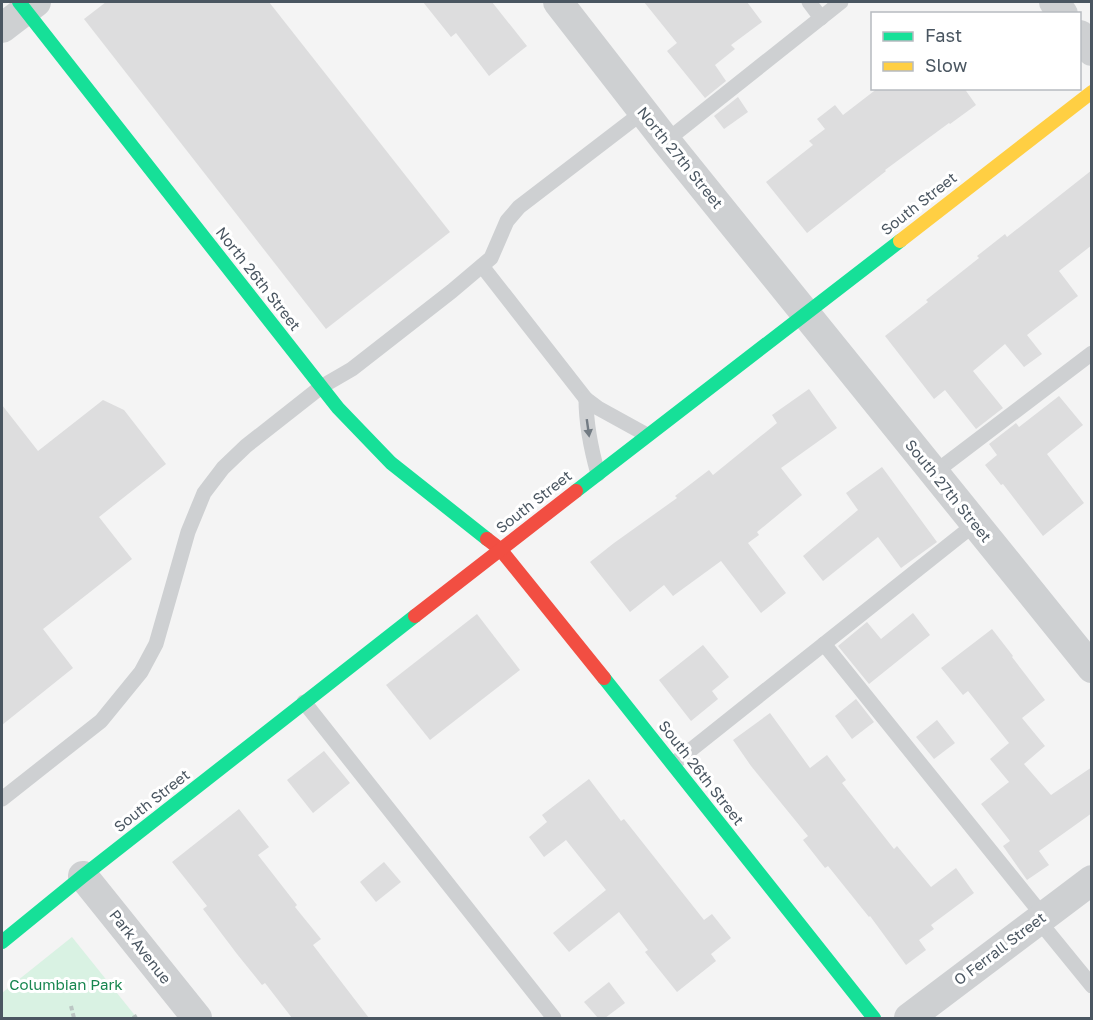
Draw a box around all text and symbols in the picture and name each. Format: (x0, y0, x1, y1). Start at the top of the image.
legend (871, 12, 1081, 90)
text: Fast (925, 24, 962, 46)
text: Slow (925, 54, 968, 76)
street label: North 27th Street (634, 103, 727, 212)
street label: South Street (877, 168, 960, 238)
street label: North 26th Street (213, 223, 305, 334)
one-way arrow (583, 418, 592, 437)
street label: South 27th Street (902, 435, 996, 545)
street label: South Street (492, 466, 575, 536)
street label: South 26th Street (655, 716, 748, 828)
street label: South Street (110, 765, 193, 835)
street label: Park Avenue (106, 906, 176, 987)
street label: O Ferrall Street (950, 908, 1049, 989)
park label: Columbian Park (9, 975, 123, 993)

